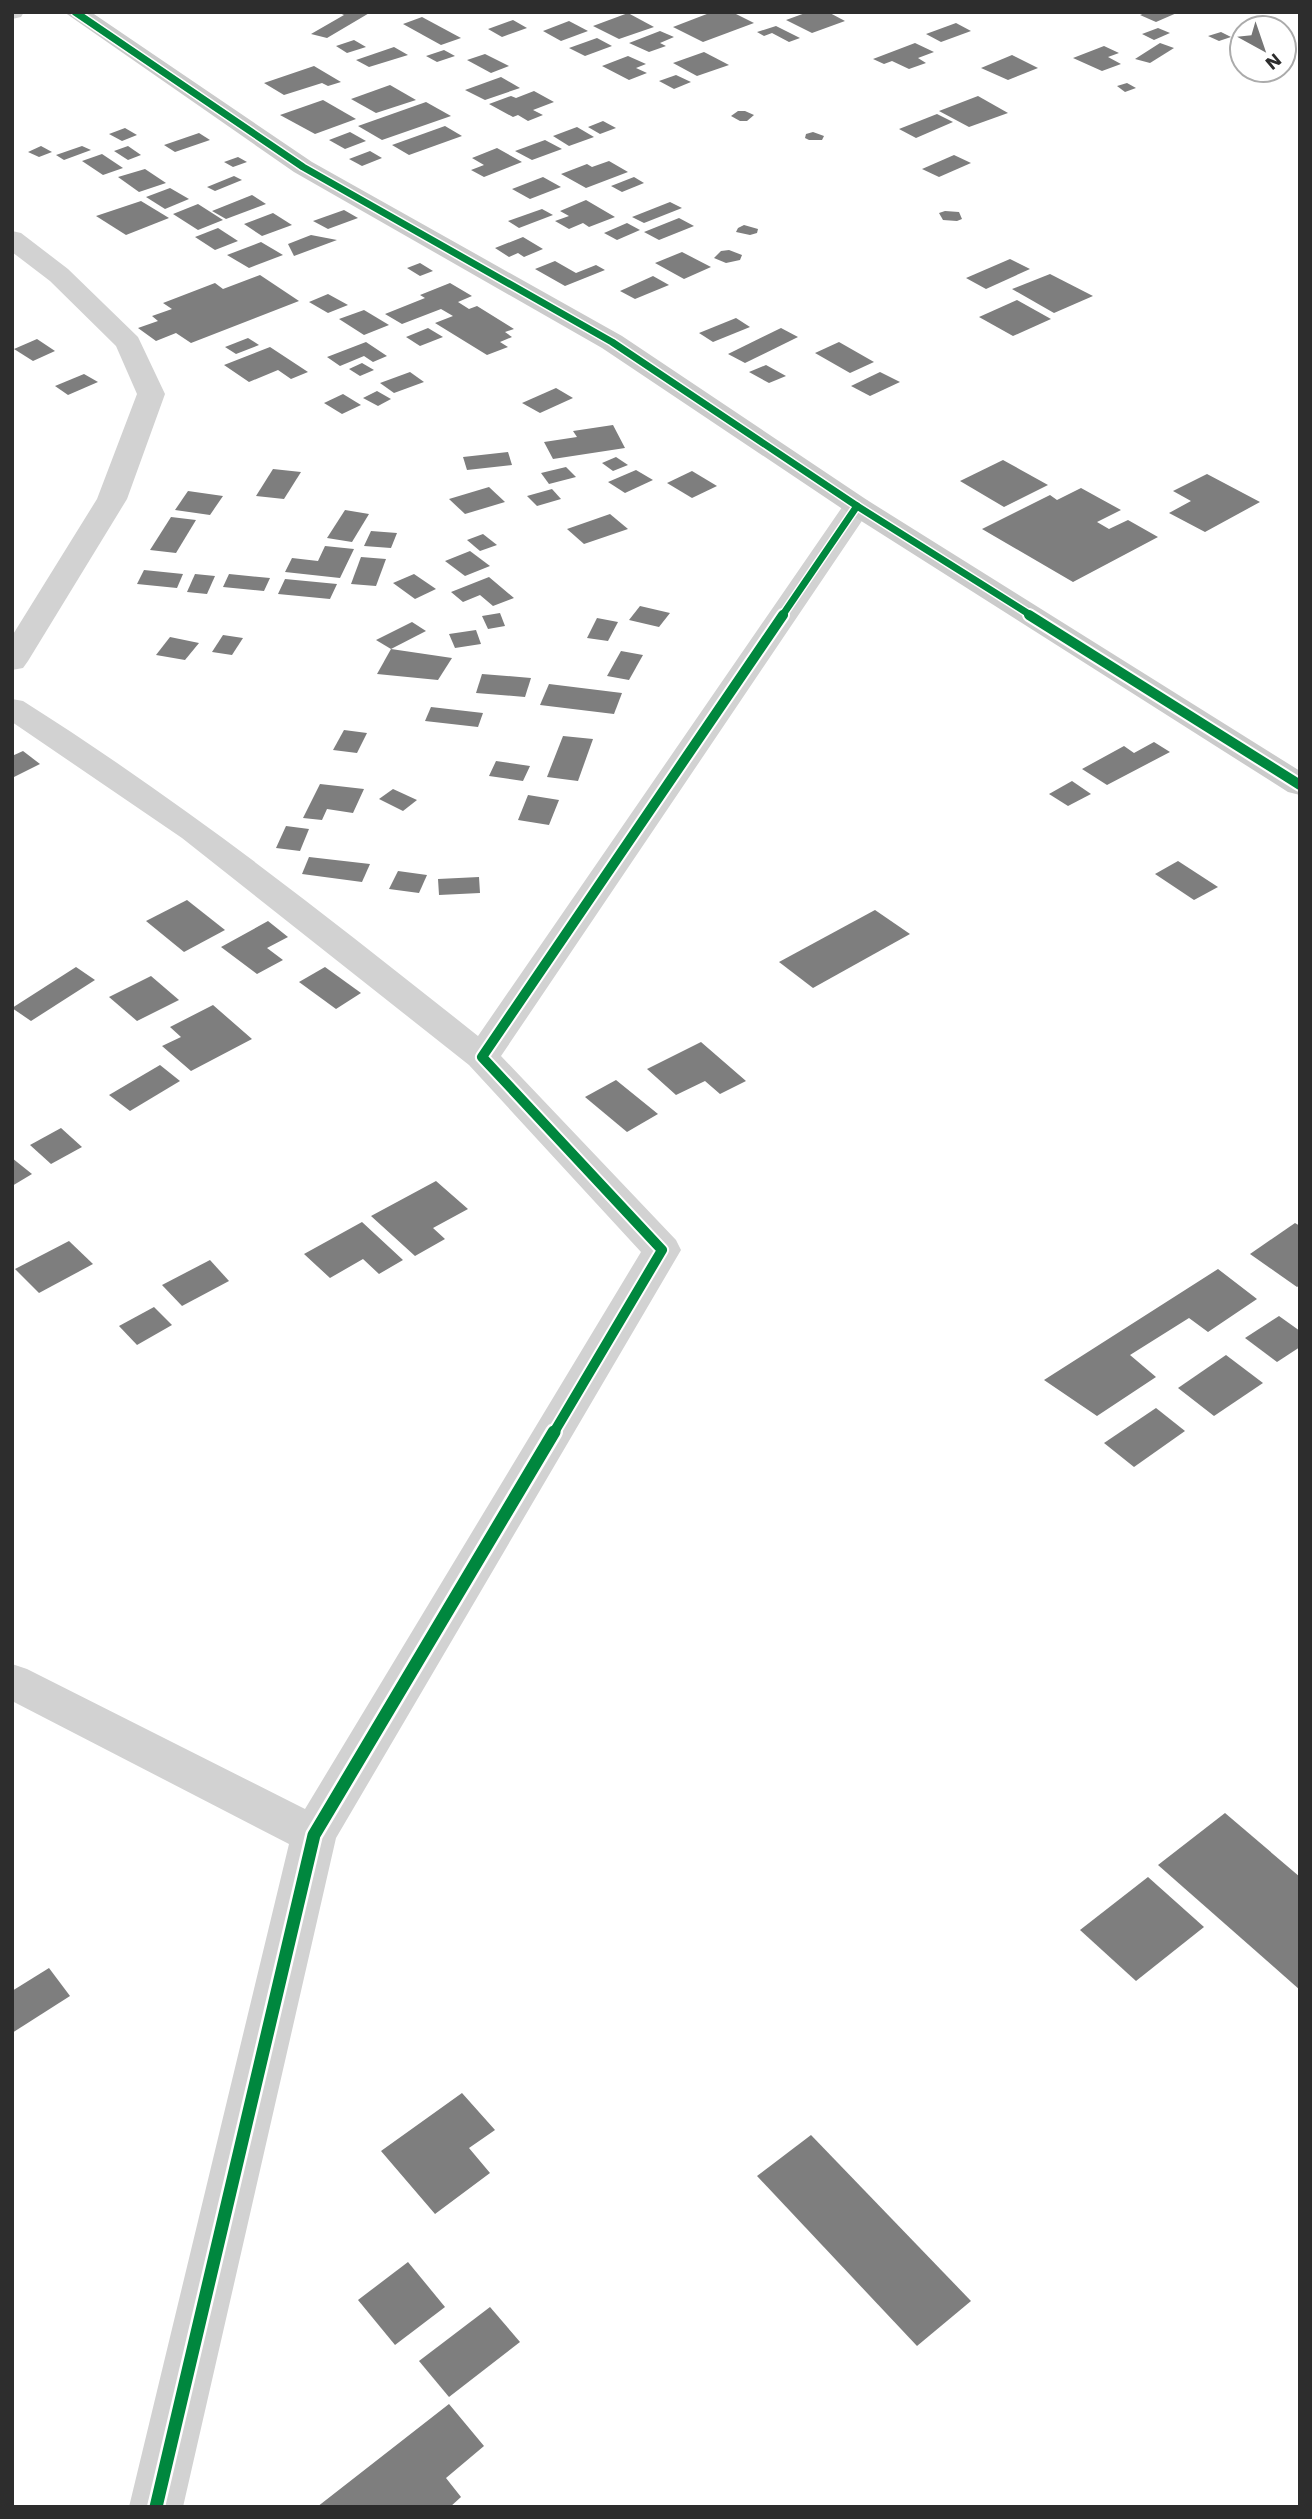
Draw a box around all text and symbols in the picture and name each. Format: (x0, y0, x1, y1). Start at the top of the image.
north arrow (1228, 14, 1298, 84)
text: N (1261, 48, 1286, 75)

